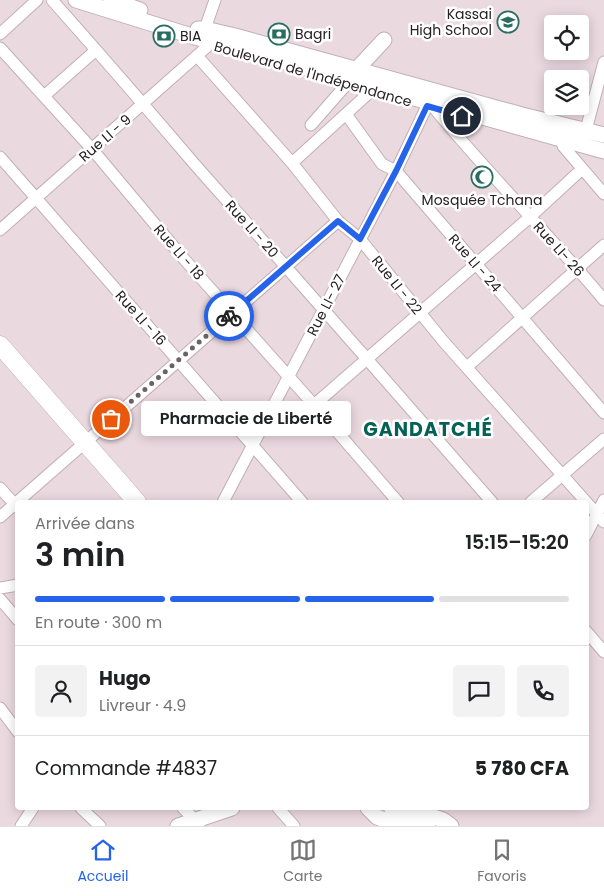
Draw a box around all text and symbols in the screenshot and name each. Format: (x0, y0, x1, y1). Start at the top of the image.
place label: Kassai High School (410, 4, 492, 40)
school or university icon: Kassai High School (496, 10, 520, 34)
map controls (544, 15, 589, 115)
button: locate (544, 15, 589, 60)
bank icon: Bagri (267, 22, 291, 46)
bank icon: BIA (152, 24, 176, 48)
place label: Bagri (295, 24, 331, 44)
place label: BIA (180, 26, 201, 46)
street label: Boulevard de l'Indépendance (212, 36, 414, 112)
button: layers (544, 70, 589, 115)
pin (441, 95, 483, 137)
icon: home (448, 102, 476, 130)
street label: Rue LI - 9 (75, 110, 135, 166)
mosque icon: Mosquée Tchana (470, 165, 494, 189)
place label: Mosquée Tchana (422, 190, 542, 210)
street label: Rue LI - 20 (221, 196, 283, 262)
street label: Rue LI- 26 (529, 217, 589, 281)
street label: Rue LI - 18 (149, 220, 209, 284)
street label: Rue LI - 24 (444, 229, 506, 297)
street label: Rue LI - 22 (367, 251, 427, 319)
street label: Rue LI- 27 (302, 271, 350, 339)
street label: Rue LI - 16 (111, 286, 171, 350)
courier (204, 291, 254, 341)
icon: bike (215, 302, 243, 330)
pin (90, 398, 132, 440)
callout: Pharmacie de Liberté (141, 402, 351, 436)
icon: bag (97, 405, 125, 433)
text: Pharmacie de Liberté (160, 407, 332, 430)
district label: GANDATCHÉ (363, 416, 493, 443)
text: Arrivée dans (35, 512, 135, 535)
text: 15:15–15:20 (465, 529, 569, 556)
text: 3 min (35, 532, 125, 577)
text: En route · 300 m (35, 611, 162, 634)
button: person (35, 665, 87, 717)
text: Hugo (99, 665, 151, 692)
button: chat (453, 665, 505, 717)
button: phone (517, 665, 569, 717)
text: Livreur · 4.9 (99, 694, 186, 717)
text: Commande #4837 (35, 755, 217, 782)
text: 5 780 CFA (475, 755, 569, 782)
tab: Accueil (77, 836, 128, 887)
tab: Carte (283, 836, 322, 887)
tab: Favoris (477, 836, 527, 887)

